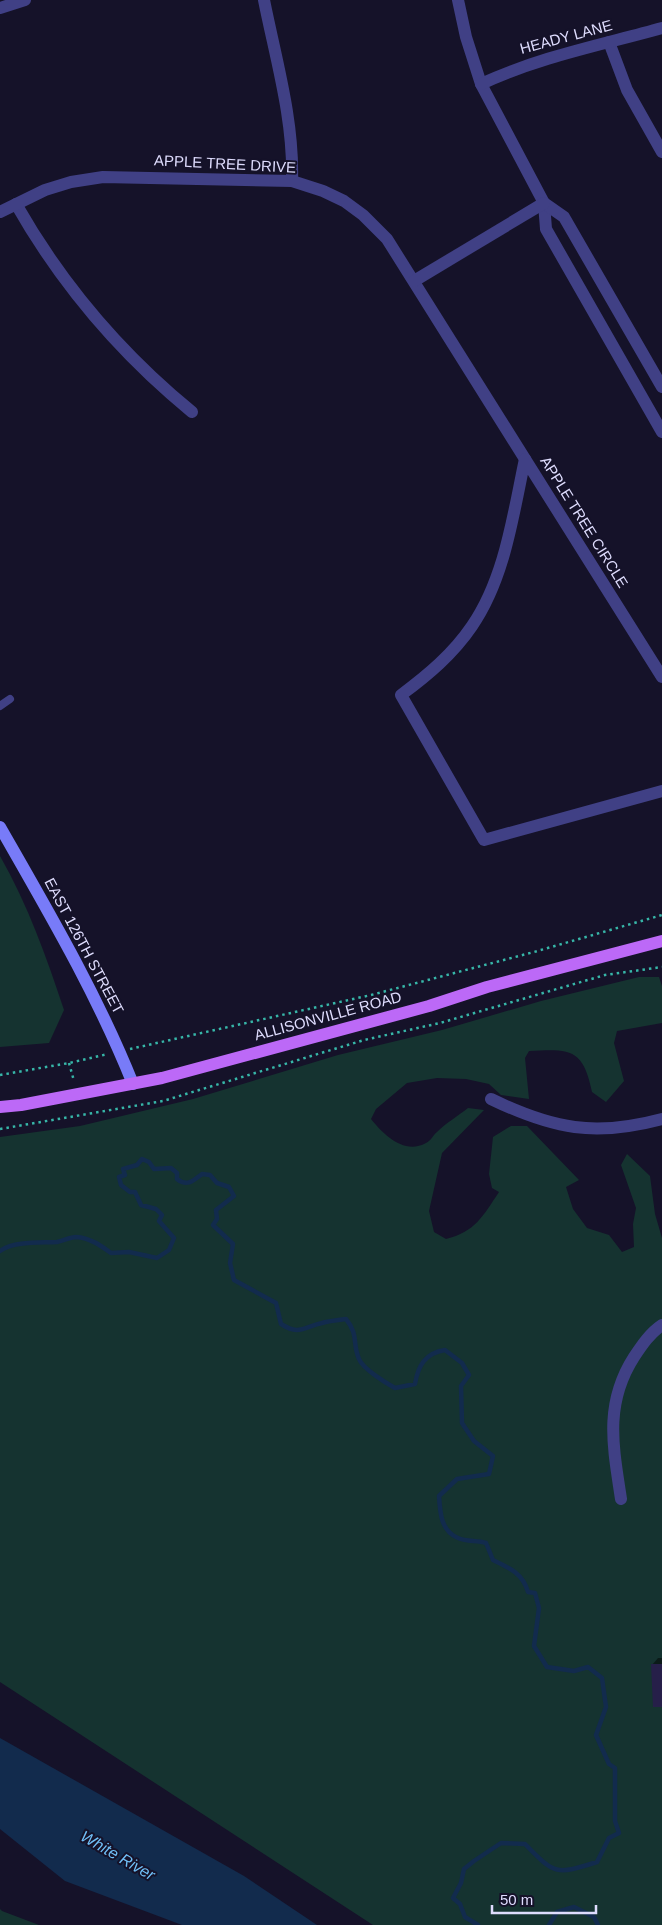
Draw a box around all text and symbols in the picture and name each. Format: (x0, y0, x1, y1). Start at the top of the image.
street label: HEADY LANE (518, 16, 614, 57)
street label: APPLE TREE DRIVE (154, 151, 297, 176)
street label: APPLE TREE CIRCLE (537, 453, 632, 590)
street label: EAST 126TH STREET (41, 875, 127, 1017)
street label: ALLISONVILLE ROAD (252, 988, 404, 1043)
water label: White River (78, 1827, 158, 1884)
scale bar (492, 1882, 596, 1914)
text: 50 m (500, 1891, 533, 1908)

